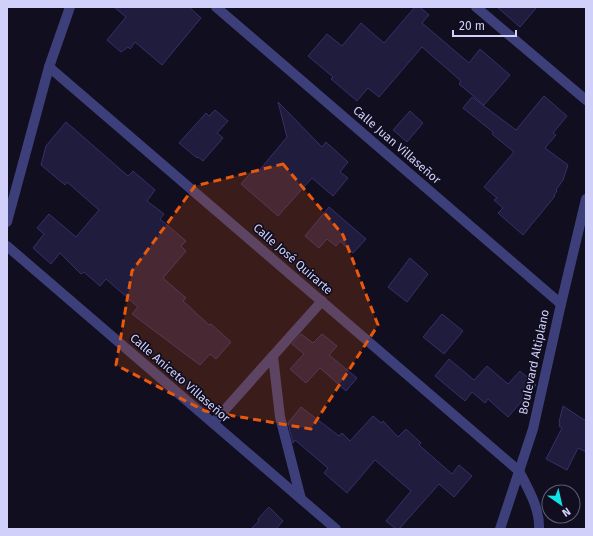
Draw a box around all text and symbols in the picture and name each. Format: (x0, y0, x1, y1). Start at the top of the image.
scale bar (453, 12, 516, 38)
text: 20 m (459, 19, 485, 33)
street label: Calle Juan Villaseñor (350, 103, 444, 187)
street label: Calle José Quirarte (251, 221, 335, 297)
street label: Boulevard Altiplano (516, 308, 552, 416)
street label: Calle Aniceto Villaseñor (127, 331, 233, 425)
north arrow (541, 484, 581, 524)
text: N (560, 504, 573, 519)

